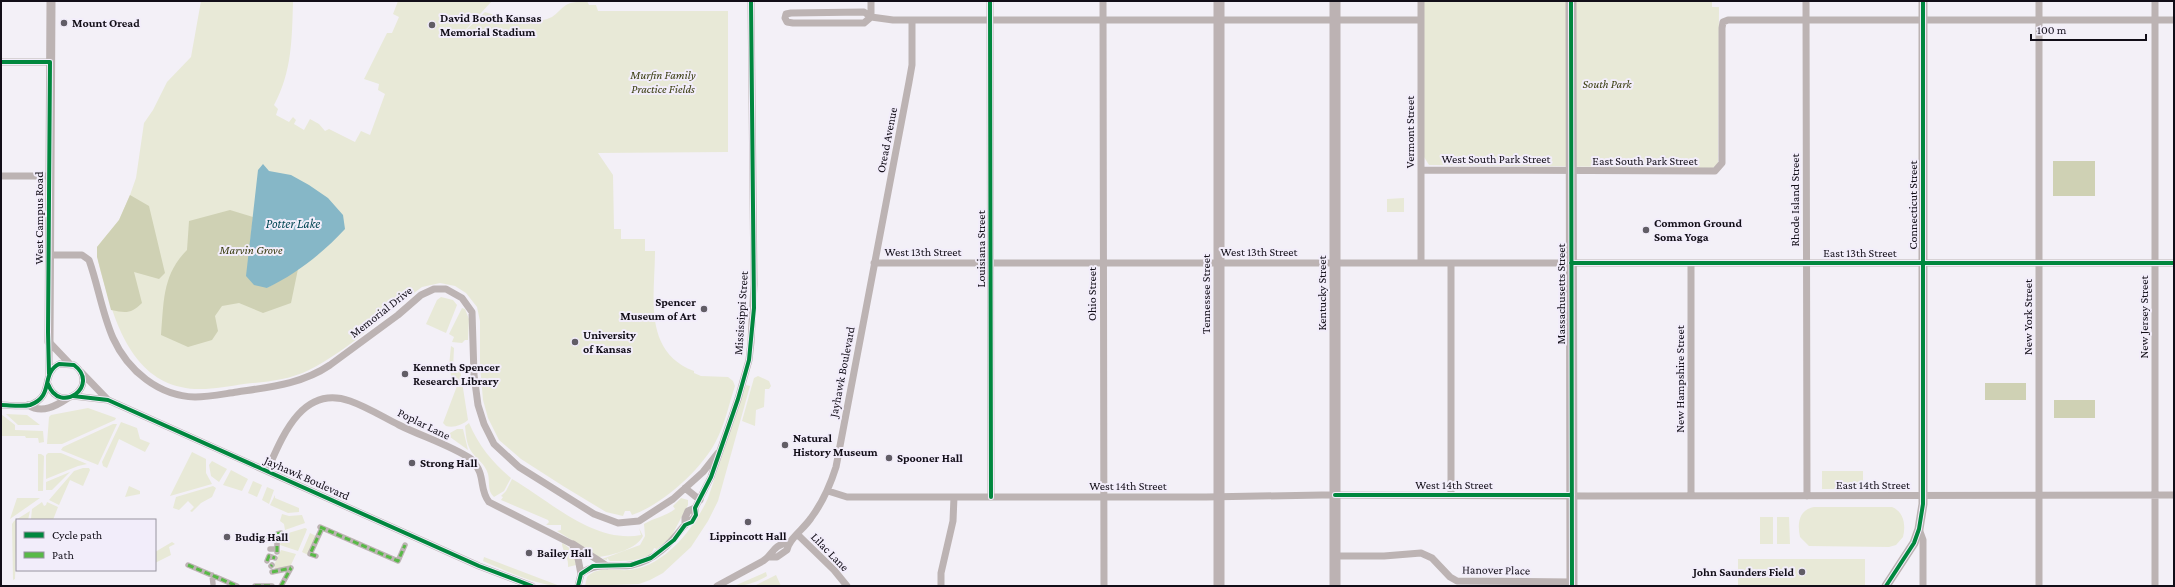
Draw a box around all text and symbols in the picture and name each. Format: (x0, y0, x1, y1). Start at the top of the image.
place label: David Booth Kansas Memorial Stadium (440, 11, 541, 39)
place label: Mount Oread (72, 16, 140, 30)
scale bar (2031, 16, 2146, 42)
marker: Mount Oread (59, 18, 69, 28)
marker: David Booth Kansas Memorial Stadium (427, 20, 437, 30)
text: 100 m (2037, 23, 2067, 37)
park label: Murfin Family Practice Fields (629, 68, 696, 96)
park label: South Park (1582, 77, 1632, 91)
street label: Vermont Street (1403, 95, 1417, 168)
street label: Oread Avenue (874, 106, 900, 174)
street label: West South Park Street (1442, 152, 1552, 166)
street label: Rhode Island Street (1788, 152, 1802, 247)
street label: East South Park Street (1592, 154, 1699, 168)
street label: Connecticut Street (1906, 160, 1920, 249)
street label: West Campus Road (32, 171, 46, 264)
street label: Louisiana Street (974, 209, 988, 288)
water label: Potter Lake (266, 216, 320, 231)
place label: Common Ground Soma Yoga (1654, 216, 1742, 244)
marker: Common Ground Soma Yoga (1641, 225, 1651, 235)
street label: Massachusetts Street (1554, 242, 1568, 345)
park label: Marvin Grove (219, 243, 283, 257)
street label: West 13th Street (884, 245, 963, 259)
street label: West 13th Street (1220, 245, 1299, 259)
street label: East 13th Street (1823, 246, 1898, 260)
street label: Tennessee Street (1199, 253, 1213, 334)
street label: Kentucky Street (1315, 254, 1329, 331)
street label: Ohio Street (1085, 266, 1099, 321)
street label: Mississippi Street (731, 269, 751, 356)
street label: New Jersey Street (2137, 274, 2151, 359)
street label: New York Street (2021, 278, 2035, 355)
street label: Memorial Drive (347, 283, 415, 341)
place label: Spencer Museum of Art (620, 295, 697, 323)
marker: Spencer Museum of Art (699, 304, 709, 314)
street label: New Hampshire Street (1673, 324, 1687, 433)
street label: Jayhawk Boulevard (826, 325, 858, 419)
place label: University of Kansas (583, 328, 636, 356)
marker: University of Kansas (570, 337, 580, 347)
place label: Kenneth Spencer Research Library (413, 360, 500, 388)
marker: Kenneth Spencer Research Library (400, 369, 410, 379)
street label: Poplar Lane (396, 405, 452, 443)
place label: Natural History Museum (793, 431, 879, 459)
marker: Natural History Museum (780, 440, 790, 450)
place label: Spooner Hall (897, 451, 963, 465)
street label: Jayhawk Boulevard (261, 453, 352, 503)
marker: Spooner Hall (884, 453, 894, 463)
place label: Strong Hall (420, 456, 478, 470)
marker: Strong Hall (407, 458, 417, 468)
street label: West 14th Street (1415, 478, 1494, 492)
street label: East 14th Street (1836, 478, 1911, 492)
street label: West 14th Street (1089, 479, 1168, 493)
marker: Lippincott Hall (743, 517, 753, 527)
legend (16, 519, 156, 571)
text: Cycle path (52, 528, 103, 542)
place label: Lippincott Hall (709, 529, 787, 543)
place label: Budig Hall (235, 530, 289, 544)
street label: Lilac Lane (808, 530, 852, 574)
marker: Budig Hall (222, 532, 232, 542)
place label: Bailey Hall (537, 546, 592, 560)
text: Path (52, 548, 74, 562)
marker: Bailey Hall (524, 548, 534, 558)
street label: Hanover Place (1462, 562, 1530, 578)
place label: John Saunders Field (1691, 565, 1794, 579)
marker: John Saunders Field (1797, 567, 1807, 577)

